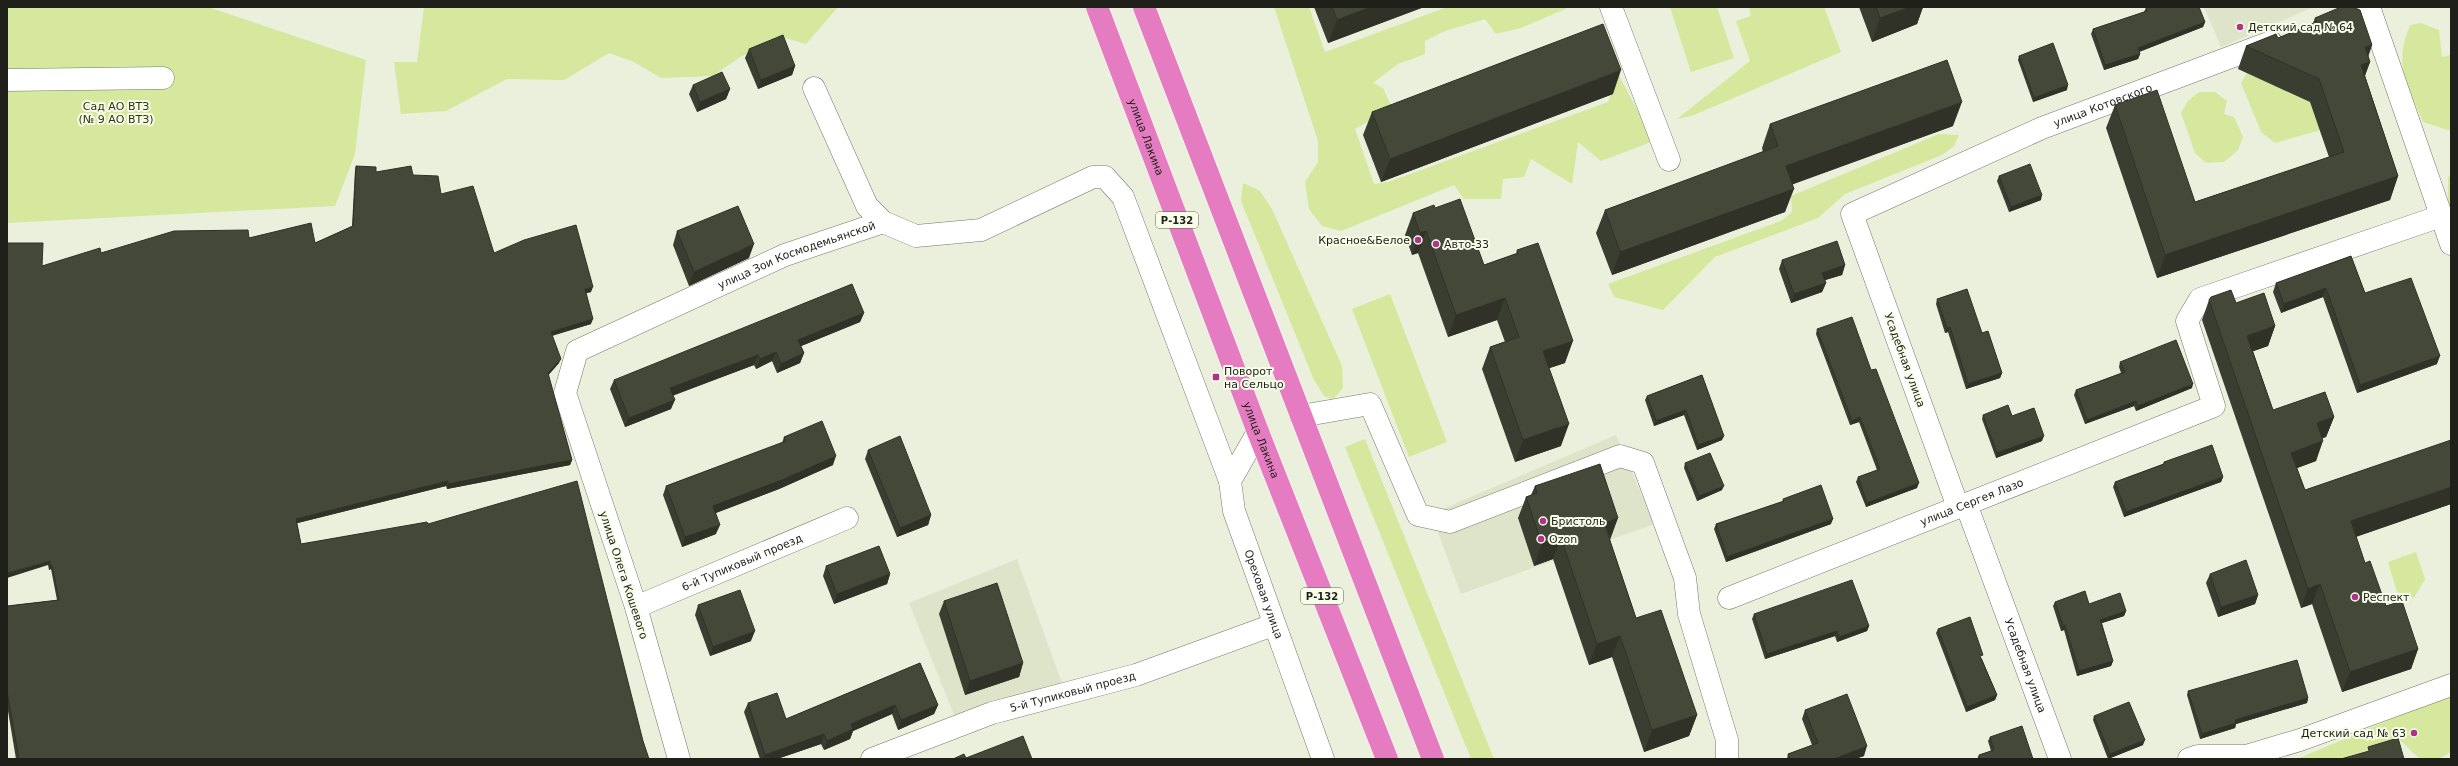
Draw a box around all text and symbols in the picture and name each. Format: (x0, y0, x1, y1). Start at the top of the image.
place label: Детский сад № 64 (2248, 21, 2353, 34)
marker: Детский сад № 64 (2235, 22, 2245, 32)
street label: улица Котовского (2052, 81, 2154, 130)
street label: улица Лакина (1125, 97, 1166, 177)
park label: Сад АО ВТЗ (№ 9 АО ВТЗ) (78, 100, 154, 126)
road number: Р-132 (1156, 212, 1198, 228)
street label: улица Зои Космодемьянской (716, 219, 877, 292)
place label: Красное&Белое (1318, 234, 1410, 247)
marker: Красное&Белое (1413, 235, 1423, 245)
place label: Авто-33 (1444, 238, 1489, 251)
marker: Авто-33 (1431, 239, 1441, 249)
street label: Усадебная улица (1881, 311, 1928, 409)
place label: Поворот на Сельцо (1224, 365, 1284, 391)
marker: Поворот на Сельцо (1211, 372, 1221, 382)
street label: улица Лакина (1240, 400, 1282, 480)
street label: улица Сергея Лазо (1918, 476, 2026, 529)
street label: улица Олега Кошевого (597, 509, 650, 641)
place label: Бристоль (1551, 515, 1605, 528)
marker: Бристоль (1538, 516, 1548, 526)
street label: 6-й Тупиковый проезд (680, 531, 805, 594)
place label: Ozon (1549, 533, 1577, 546)
marker: Ozon (1536, 534, 1546, 544)
street label: Ореховая улица (1241, 548, 1285, 641)
road number: Р-132 (1301, 588, 1343, 604)
place label: Респект (2363, 591, 2410, 604)
marker: Респект (2350, 592, 2360, 602)
street label: Усадебная улица (2002, 617, 2048, 715)
street label: 5-й Тупиковый проезд (1009, 669, 1138, 715)
place label: Детский сад № 63 (2301, 727, 2406, 740)
marker: Детский сад № 63 (2409, 728, 2419, 738)

